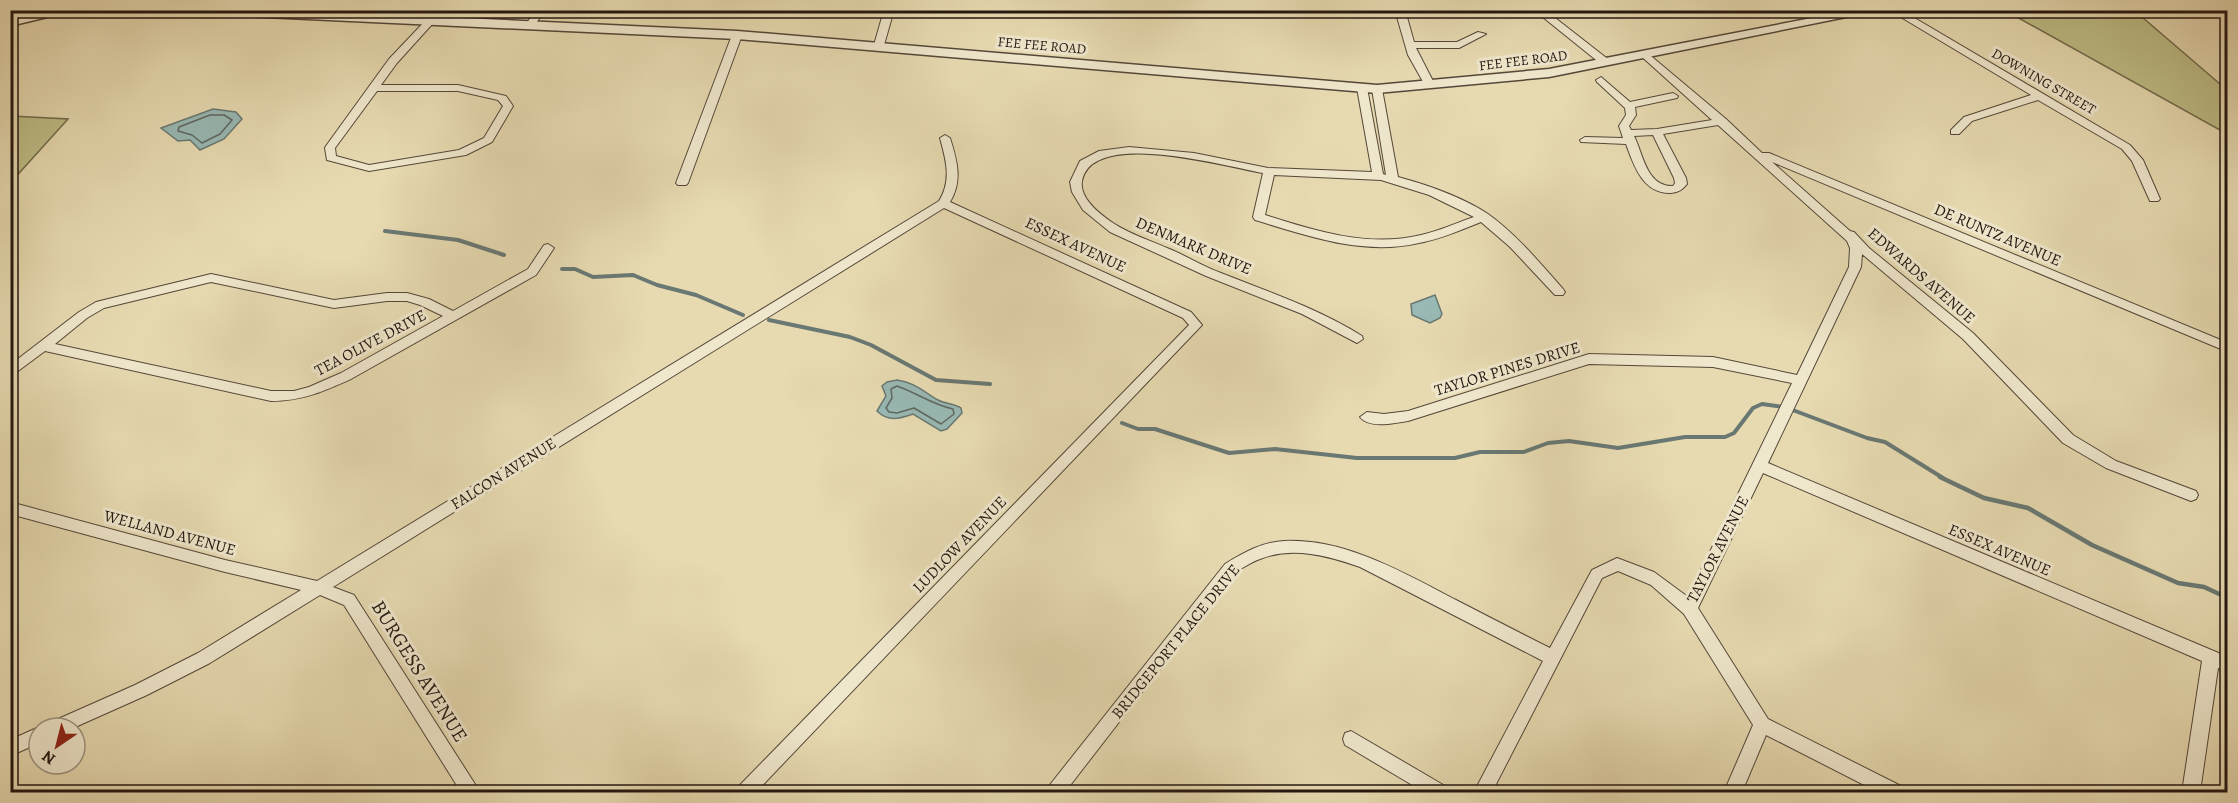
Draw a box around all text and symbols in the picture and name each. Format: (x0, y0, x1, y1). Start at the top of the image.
street label: FEE FEE ROAD (997, 32, 1087, 59)
street label: DOWNING STREET (1988, 44, 2100, 119)
street label: FEE FEE ROAD (1478, 46, 1569, 75)
street label: DE RUNTZ AVENUE (1931, 198, 2065, 272)
street label: ESSEX AVENUE (1021, 212, 1130, 278)
street label: DENMARK DRIVE (1132, 212, 1255, 280)
street label: EDWARDS AVENUE (1863, 223, 1980, 329)
street label: TEA OLIVE DRIVE (311, 304, 430, 382)
street label: TAYLOR PINES DRIVE (1432, 336, 1583, 402)
street label: FALCON AVENUE (447, 433, 561, 515)
street label: LUDLOW AVENUE (908, 491, 1012, 598)
street label: TAYLOR AVENUE (1681, 492, 1754, 607)
street label: WELLAND AVENUE (100, 505, 238, 561)
street label: ESSEX AVENUE (1945, 518, 2054, 581)
street label: BRIDGEPORT PLACE DRIVE (1106, 560, 1245, 724)
street label: BURGESS AVENUE (365, 595, 474, 747)
north arrow (27, 716, 87, 776)
text: N (38, 745, 60, 770)

